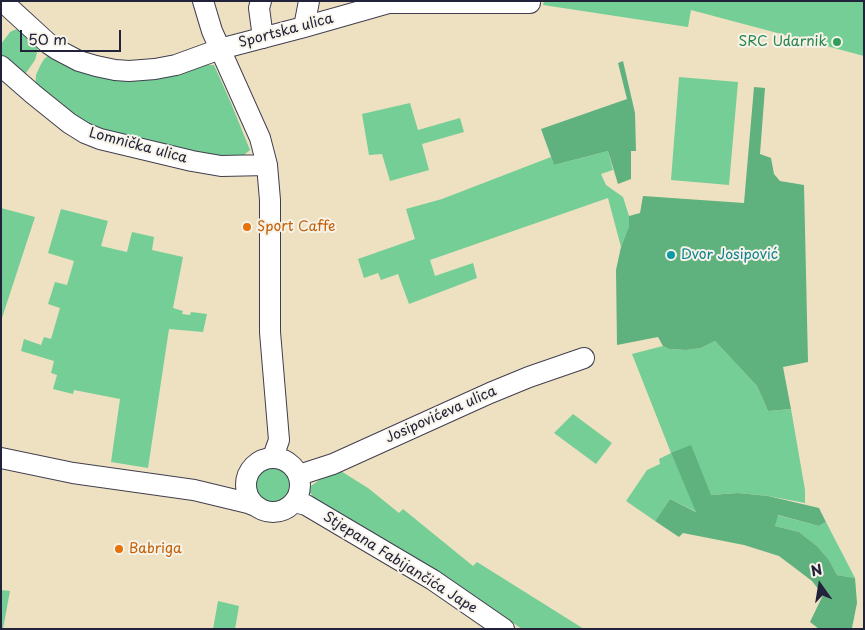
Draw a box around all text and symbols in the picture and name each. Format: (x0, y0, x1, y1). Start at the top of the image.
street label: Sportska ulica (237, 10, 335, 52)
scale bar (22, 20, 124, 52)
text: 50 m (28, 27, 67, 50)
place label: SRC Udarnik (738, 34, 827, 50)
marker: SRC Udarnik (831, 36, 843, 48)
street label: Lomnička ulica (87, 125, 189, 167)
place label: Sport Caffe (257, 219, 336, 235)
marker: Sport Caffe (241, 221, 253, 233)
place label: Dvor Josipović (681, 247, 778, 263)
marker: Dvor Josipović (665, 249, 677, 261)
street label: Josipovićeva ulica (383, 383, 499, 447)
street label: Stjepana Fabijančića Jape (320, 509, 480, 617)
place label: Babriga (129, 541, 182, 557)
marker: Babriga (113, 543, 125, 555)
text: N (809, 558, 824, 581)
north arrow (795, 560, 845, 610)

